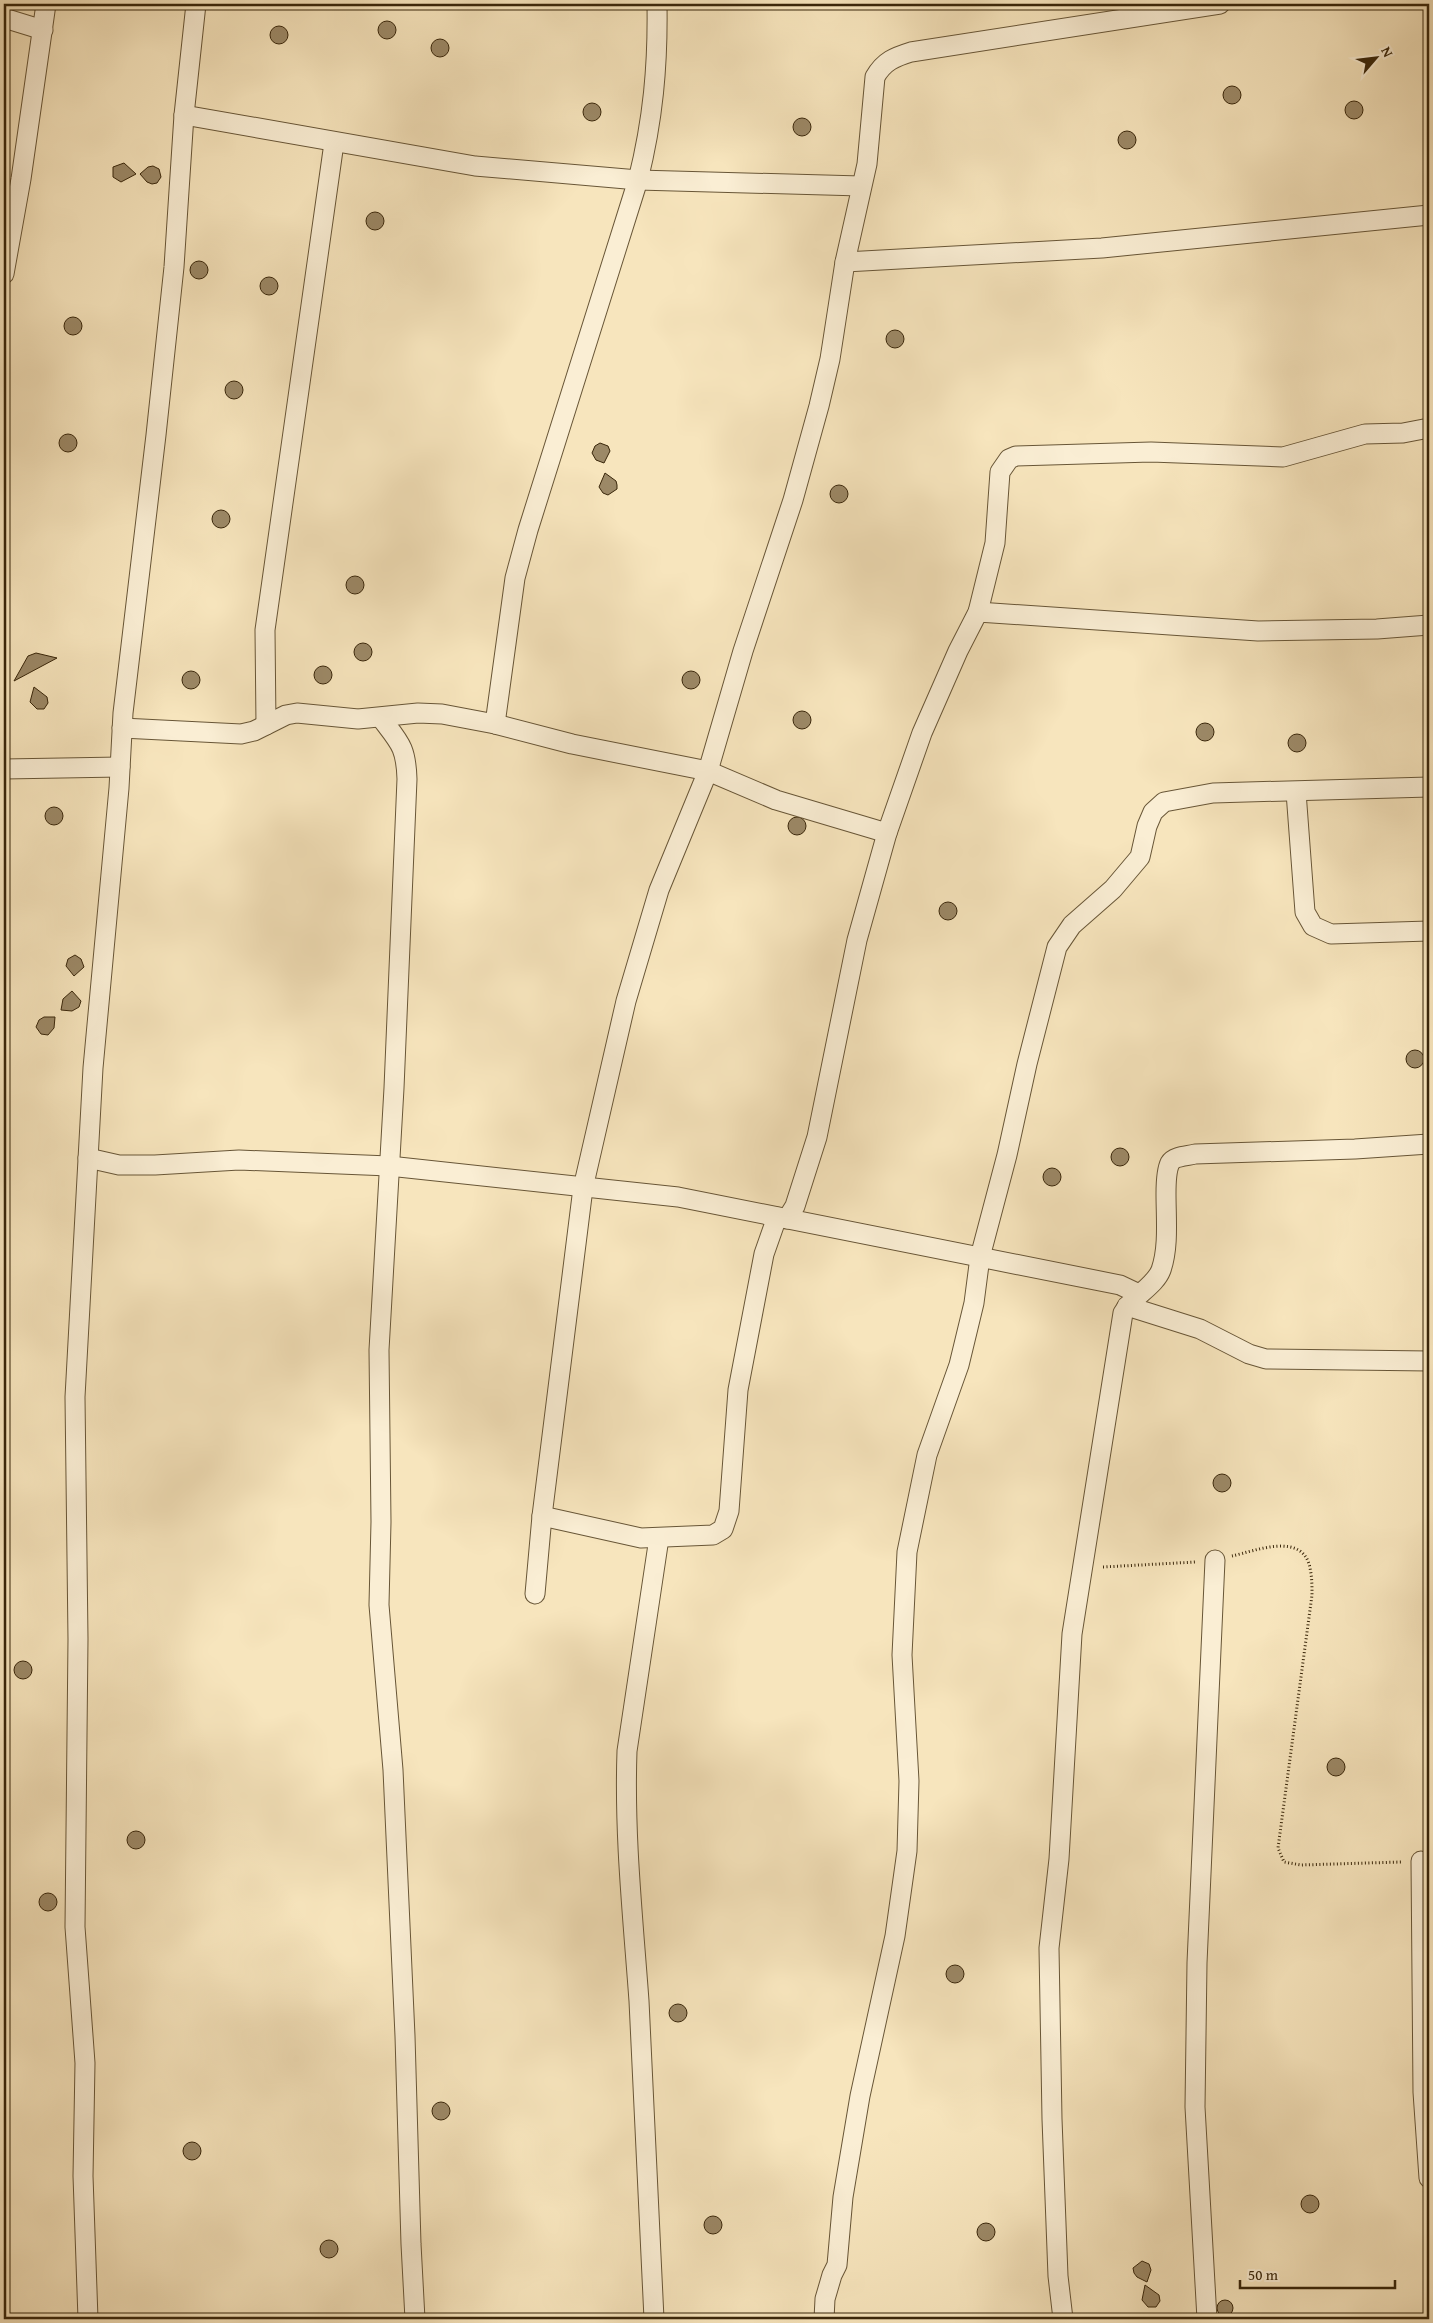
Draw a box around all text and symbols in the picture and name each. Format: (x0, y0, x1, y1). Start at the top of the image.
north arrow (1350, 32, 1400, 82)
text: N (1376, 43, 1399, 61)
scale bar (1240, 2258, 1396, 2290)
text: 50 m (1248, 2264, 1279, 2285)

